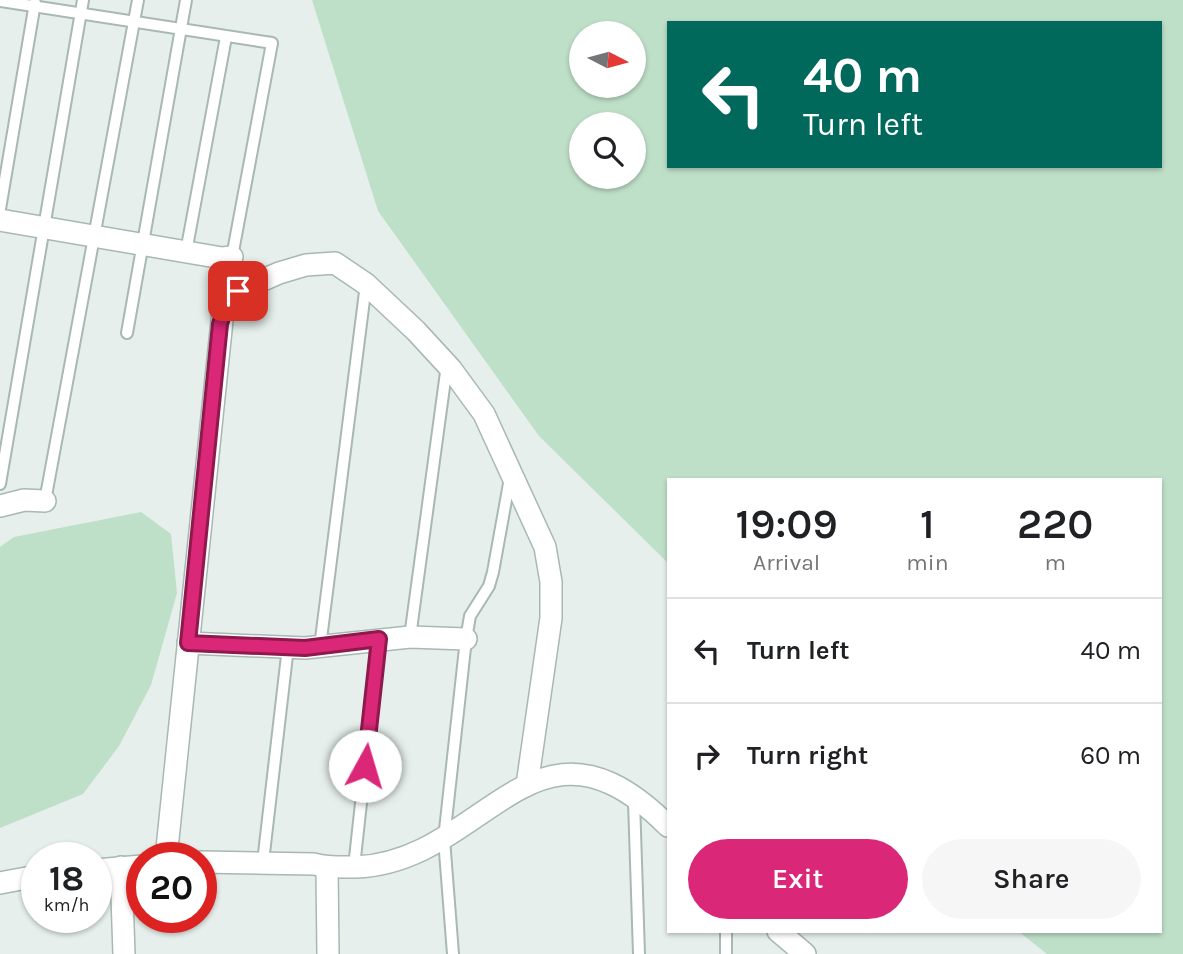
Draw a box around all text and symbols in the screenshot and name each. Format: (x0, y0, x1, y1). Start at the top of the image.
north arrow (569, 21, 646, 98)
map controls (569, 21, 646, 189)
text: 40 m (803, 47, 922, 104)
icon: left (688, 49, 779, 140)
text: Turn left (803, 106, 923, 143)
button: search (569, 112, 646, 189)
pin (208, 261, 268, 321)
icon: arrive (219, 272, 257, 310)
text: 19:09 (736, 499, 838, 549)
text: 1 (920, 499, 935, 549)
text: 220 (1017, 499, 1093, 549)
text: Arrival (753, 549, 820, 576)
text: min (906, 549, 949, 576)
text: m (1044, 549, 1066, 576)
icon: left (688, 632, 726, 670)
text: Turn left (747, 635, 849, 666)
text: 40 m (1081, 635, 1141, 666)
position arrow (328, 729, 402, 803)
icon: right (688, 737, 726, 775)
text: Turn right (747, 740, 868, 771)
text: 60 m (1080, 740, 1141, 771)
button: Exit (688, 839, 908, 919)
button: Share (922, 839, 1141, 919)
speed limit sign: 20 (126, 842, 217, 933)
text: 18 (49, 858, 84, 899)
text: km/h (44, 894, 89, 916)

